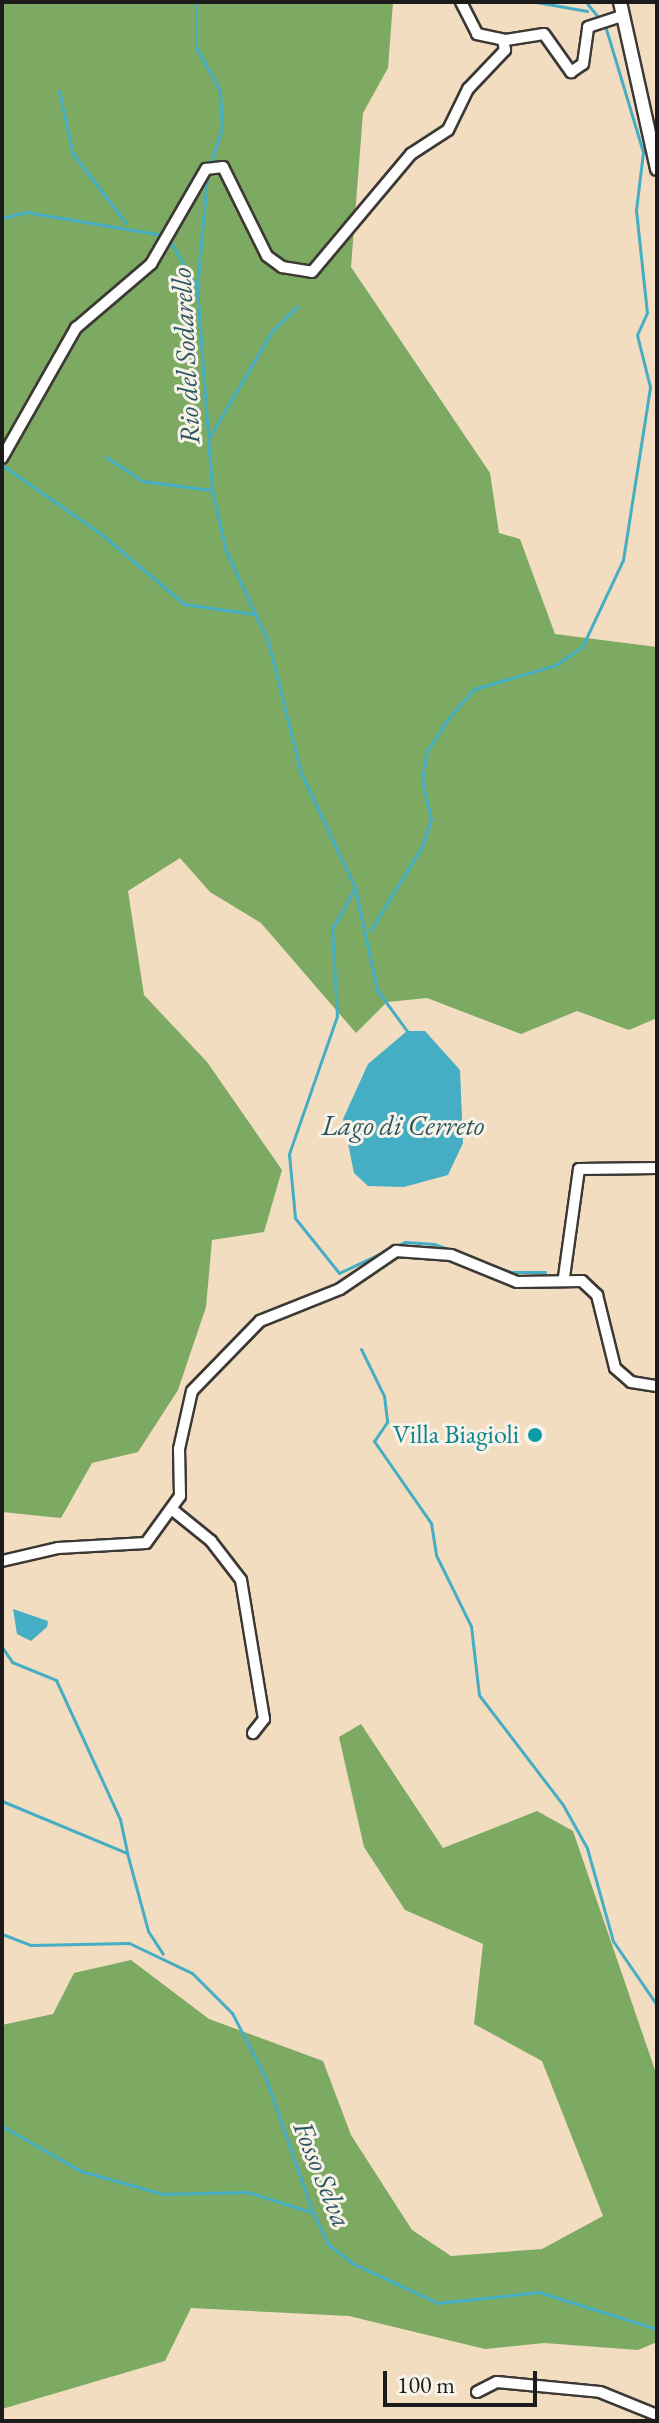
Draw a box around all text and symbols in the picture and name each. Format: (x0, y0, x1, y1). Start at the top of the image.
water label: Rio del Sodarello (164, 267, 206, 445)
water label: Lago di Cerreto (321, 1108, 485, 1142)
place label: Villa Biagioli (393, 1419, 519, 1451)
marker: Villa Biagioli (526, 1426, 544, 1444)
water label: Fosso Selva (286, 2116, 360, 2232)
scale bar (387, 2355, 541, 2405)
text: 100 m (397, 2369, 455, 2400)

